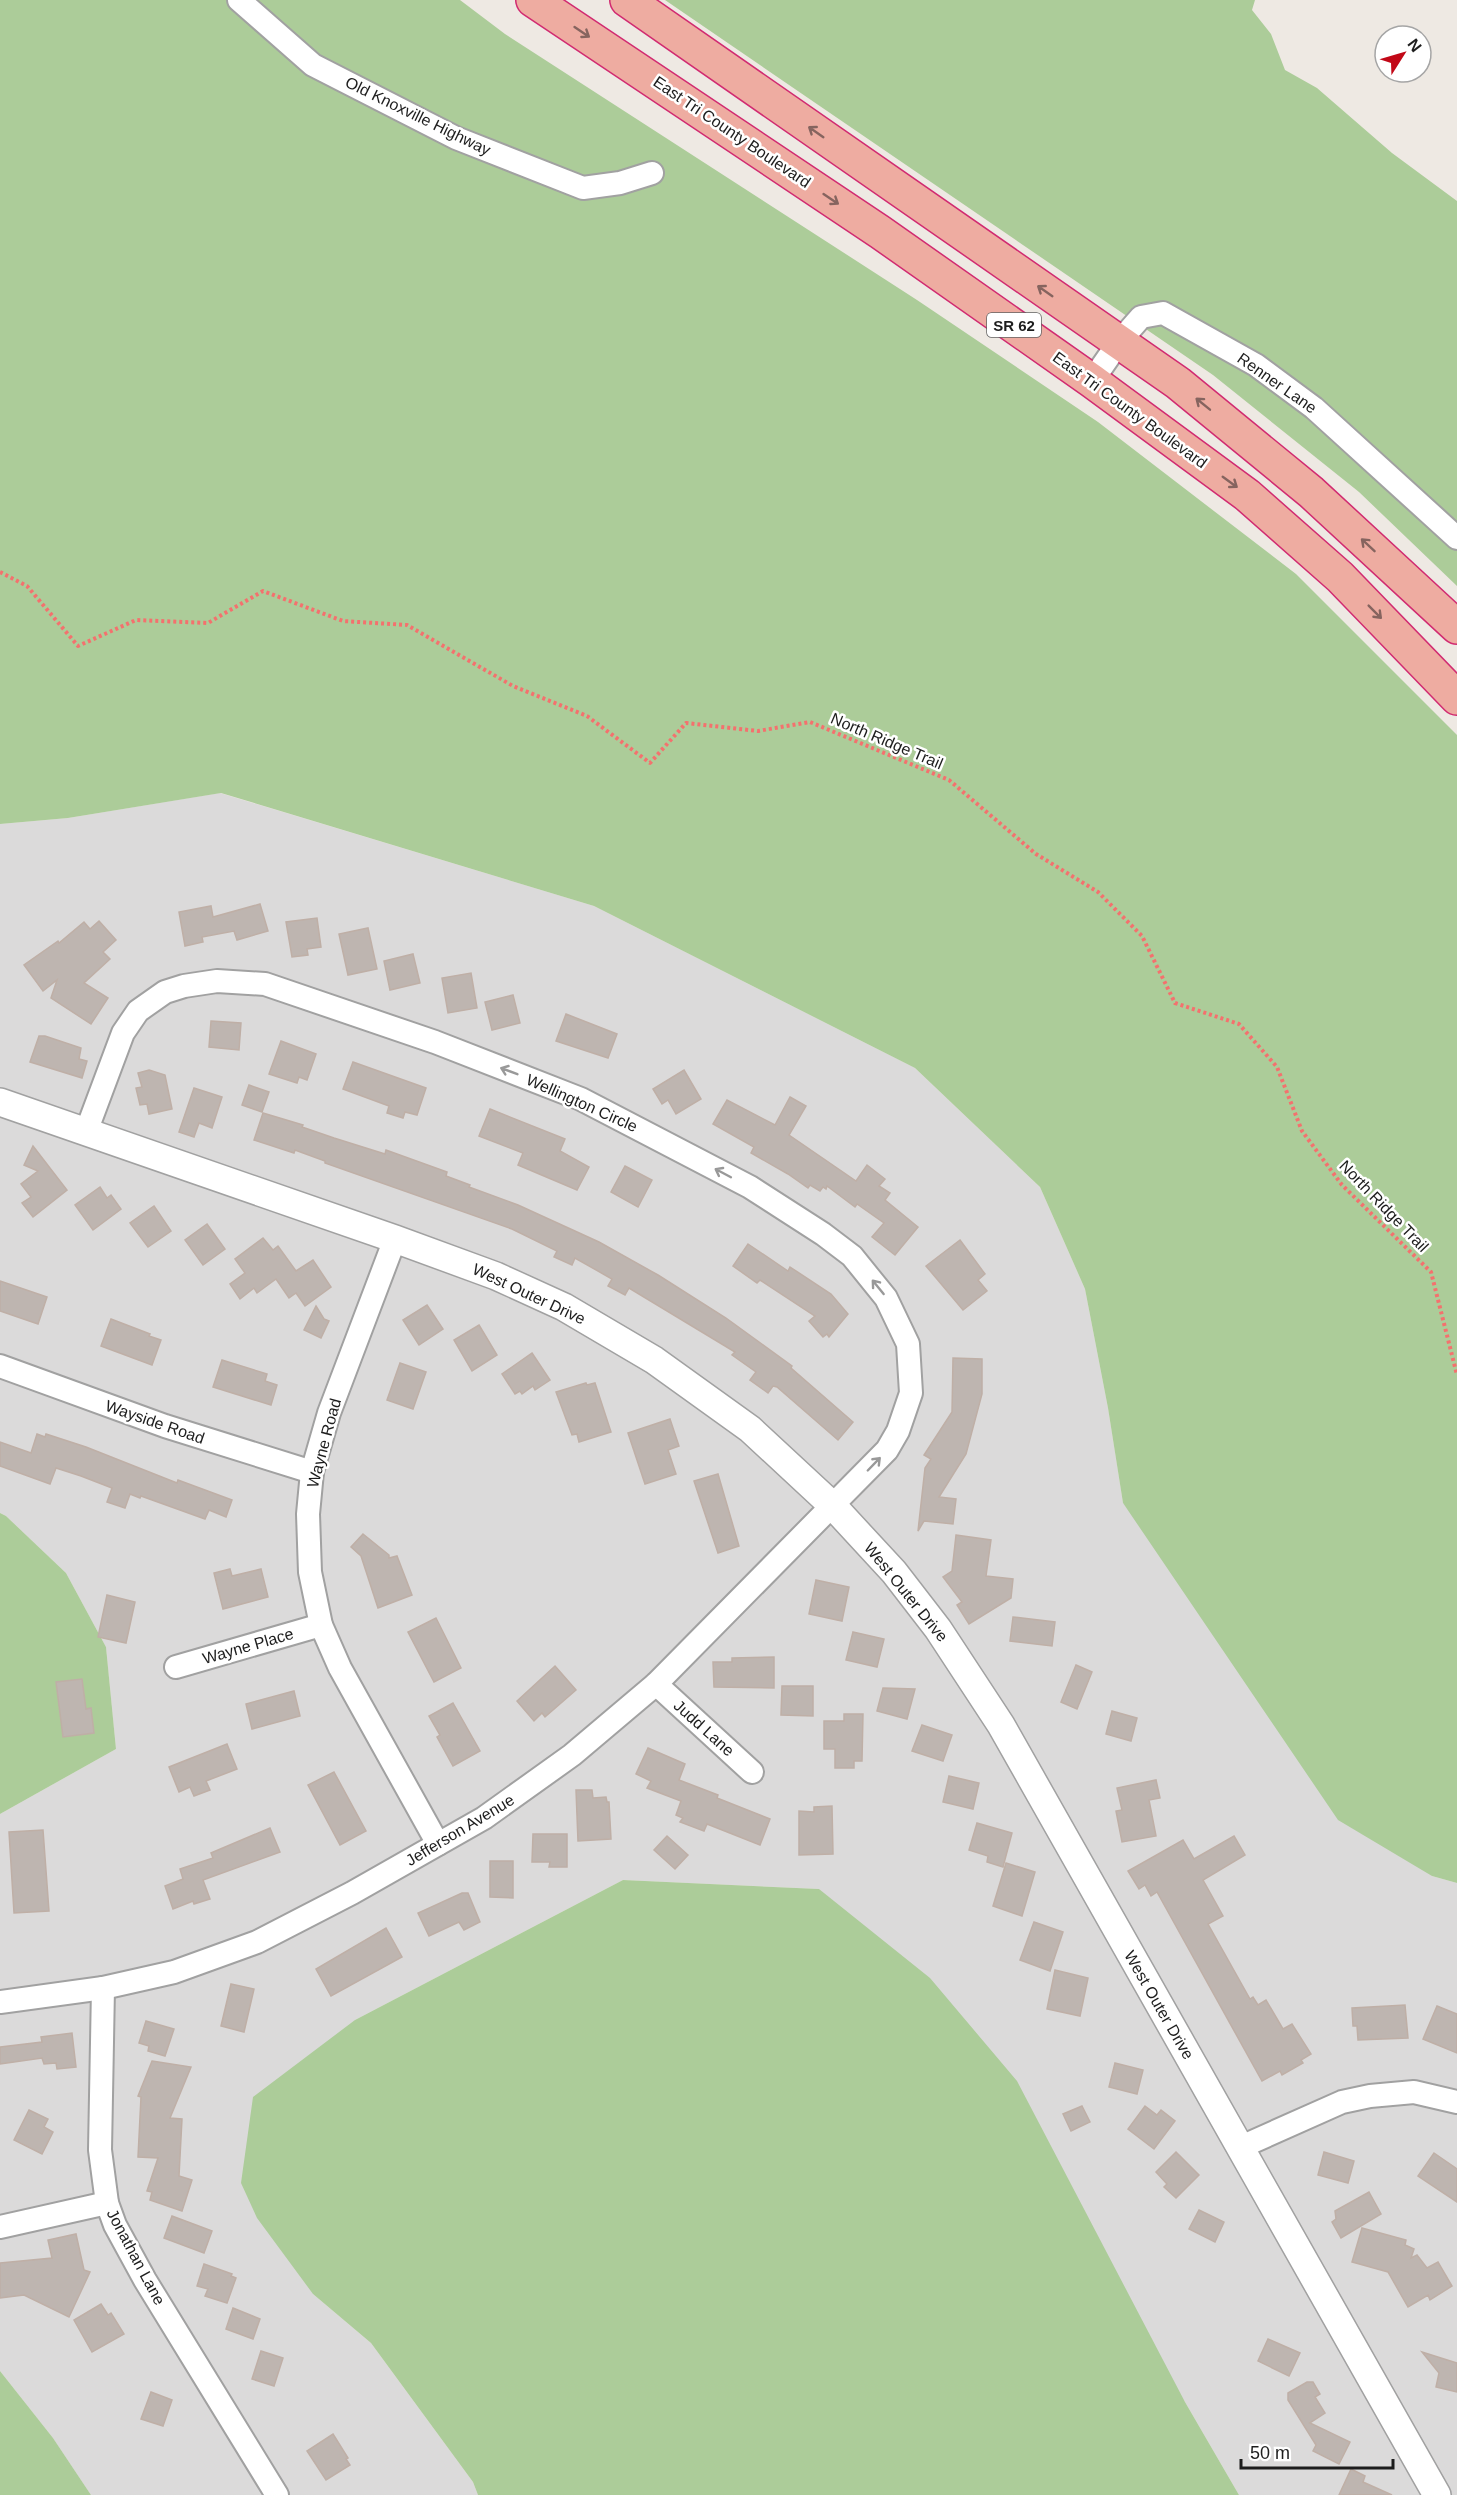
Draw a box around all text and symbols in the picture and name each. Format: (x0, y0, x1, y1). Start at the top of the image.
north arrow (1373, 24, 1433, 84)
one-way arrow (573, 26, 589, 38)
text: N (1404, 36, 1425, 55)
street label: Old Knoxville Highway (343, 73, 493, 159)
street label: East Tri County Boulevard (650, 73, 814, 191)
one-way arrow (808, 126, 824, 138)
one-way arrow (823, 193, 839, 205)
one-way arrow (1037, 285, 1053, 297)
road number: SR 62 (987, 313, 1041, 337)
street label: East Tri County Boulevard (1050, 348, 1210, 472)
street label: Renner Lane (1234, 350, 1320, 417)
one-way arrow (1195, 398, 1211, 411)
one-way arrow (1221, 476, 1237, 488)
one-way arrow (1360, 538, 1375, 552)
one-way arrow (1367, 605, 1382, 619)
street label: North Ridge Trail (828, 710, 946, 772)
one-way arrow (500, 1065, 518, 1076)
street label: Wellington Circle (524, 1071, 640, 1135)
street label: North Ridge Trail (1336, 1157, 1432, 1255)
one-way arrow (714, 1167, 732, 1178)
street label: West Outer Drive (470, 1260, 588, 1328)
one-way arrow (872, 1280, 885, 1296)
street label: Wayne Road (304, 1396, 344, 1490)
street label: Wayside Road (103, 1397, 207, 1447)
one-way arrow (867, 1456, 881, 1471)
street label: West Outer Drive (861, 1539, 951, 1645)
street label: Wayne Place (201, 1625, 295, 1667)
street label: Judd Lane (671, 1697, 738, 1759)
street label: Jefferson Avenue (403, 1791, 517, 1869)
street label: West Outer Drive (1121, 1948, 1197, 2062)
street label: Jonathan Lane (104, 2206, 168, 2308)
scale bar (1241, 2432, 1392, 2470)
text: 50 m (1250, 2443, 1290, 2463)

